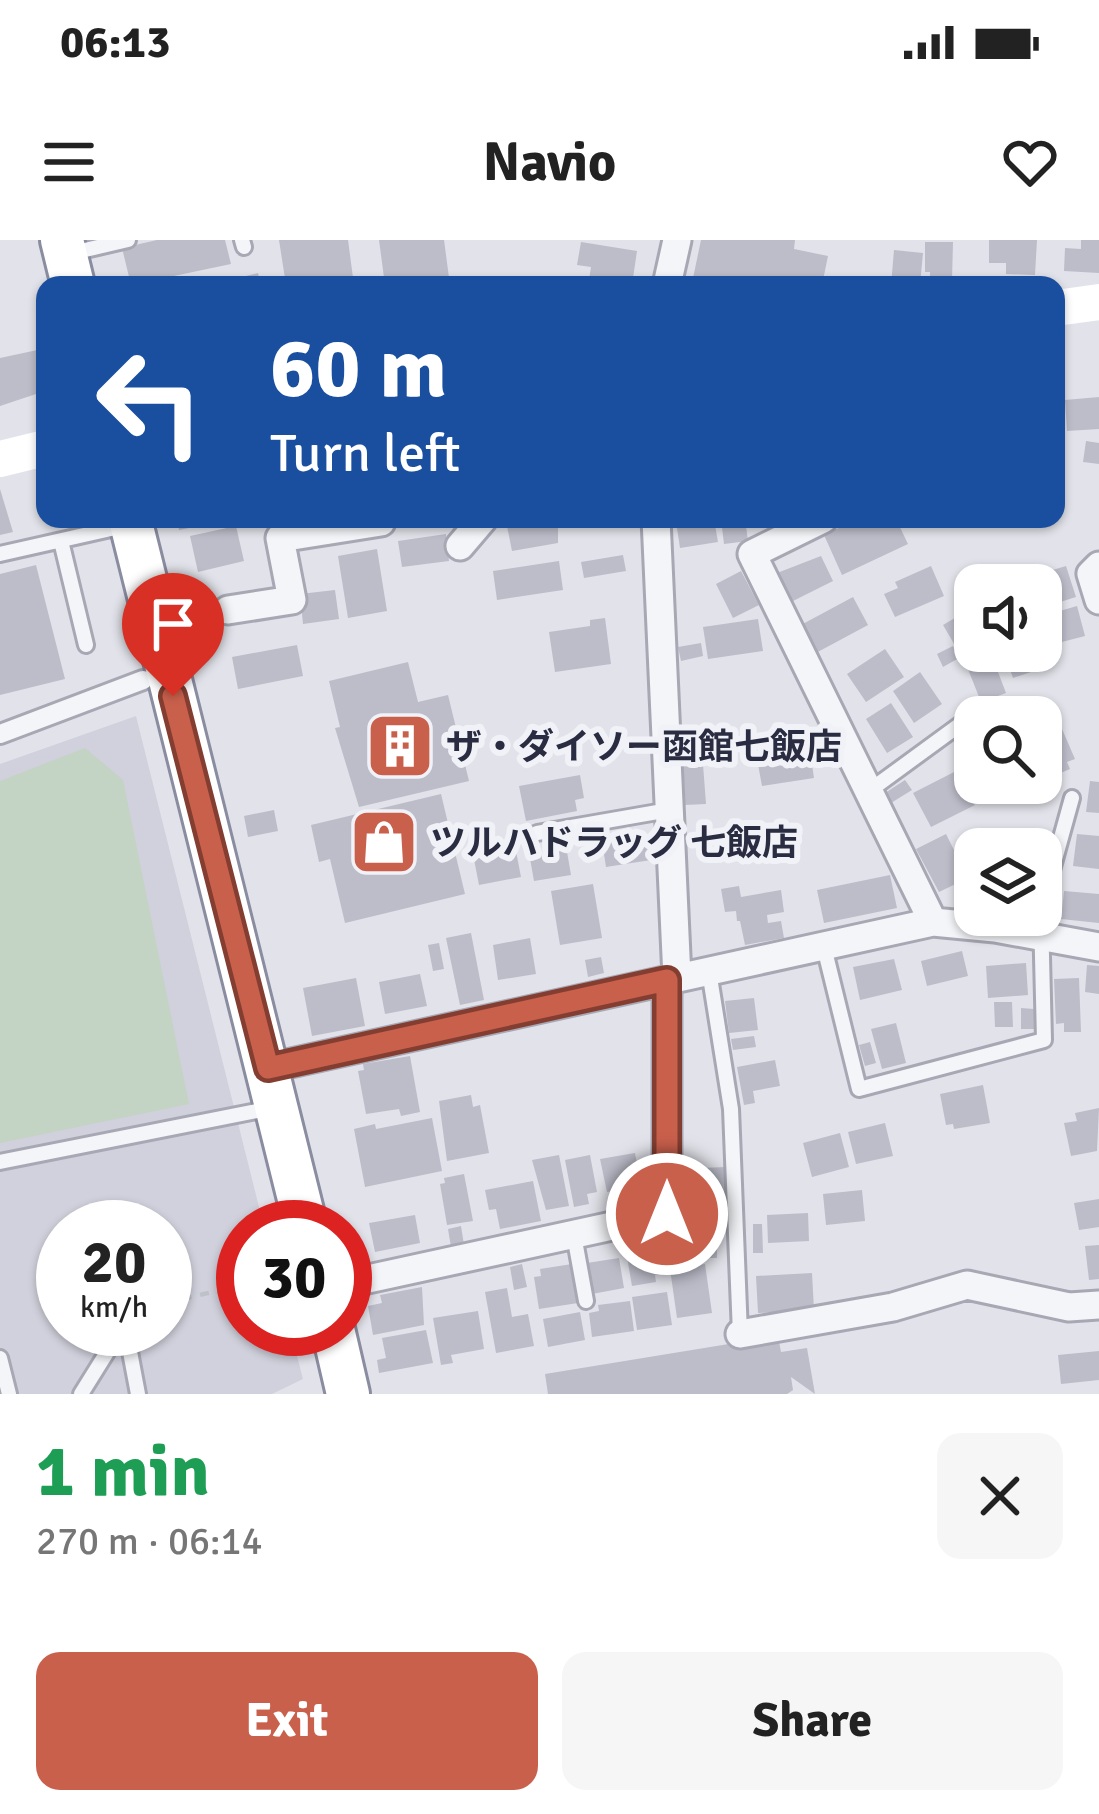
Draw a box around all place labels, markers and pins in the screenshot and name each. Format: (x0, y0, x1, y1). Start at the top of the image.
pin (122, 573, 224, 696)
building icon: ザ・ダイソー函館七飯店 (365, 711, 435, 781)
place label: ザ・ダイソー函館七飯店 (446, 725, 842, 770)
shop icon: ツルハドラッグ 七飯店 (349, 807, 419, 877)
place label: ツルハドラッグ 七飯店 (430, 821, 798, 866)

